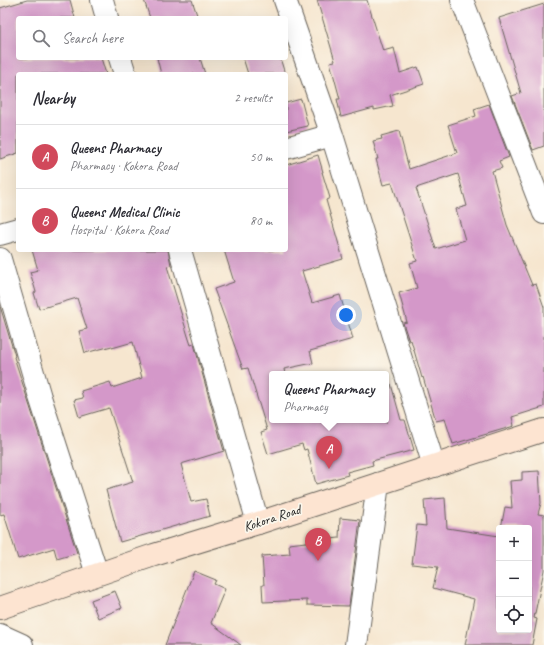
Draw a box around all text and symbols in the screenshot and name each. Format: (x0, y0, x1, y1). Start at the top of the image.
search box (16, 16, 288, 60)
icon: search (30, 27, 52, 49)
text: Search here (62, 29, 123, 48)
text: Nearby (32, 88, 75, 109)
text: 2 results (234, 90, 272, 106)
text: Queens Pharmacy (70, 139, 161, 158)
text: A (42, 149, 48, 165)
text: 50 m (250, 149, 272, 165)
text: Pharmacy · Kokora Road (70, 158, 177, 174)
text: Queens Medical Clinic (70, 203, 180, 222)
text: B (42, 213, 48, 229)
text: 80 m (250, 213, 272, 229)
text: Hospital · Kokora Road (70, 222, 169, 238)
your location (336, 305, 356, 325)
popup (269, 371, 389, 423)
text: Queens Pharmacy (284, 380, 374, 399)
text: Pharmacy (284, 399, 328, 415)
pin: A (316, 436, 342, 469)
street label: Kokora Road (241, 500, 305, 535)
map controls (496, 525, 532, 633)
button: + (496, 525, 532, 561)
pin: B (305, 528, 331, 561)
button: − (496, 561, 532, 597)
button: locate (496, 597, 532, 633)

